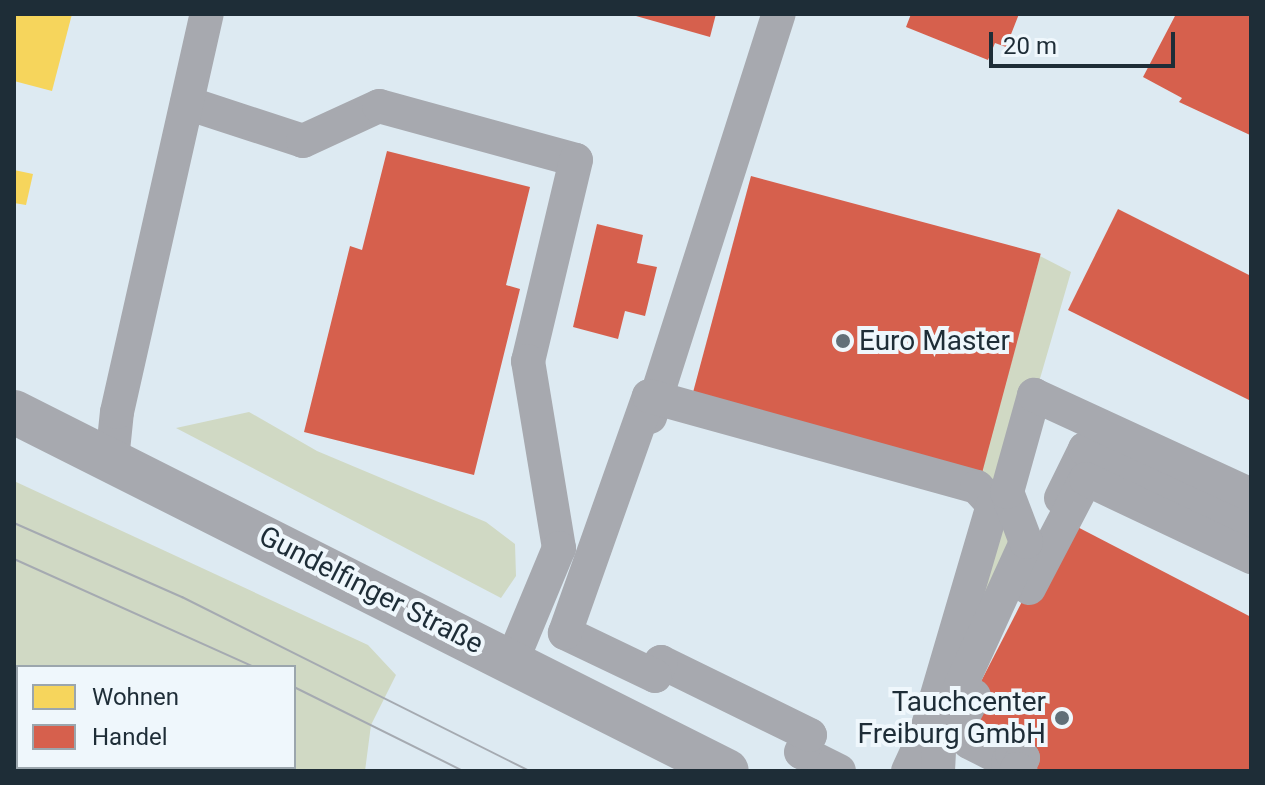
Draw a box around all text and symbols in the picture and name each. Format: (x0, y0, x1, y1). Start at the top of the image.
scale bar (993, 16, 1179, 66)
text: 20 m (1003, 32, 1057, 60)
place label: Euro Master (859, 324, 1010, 358)
marker: Euro Master (834, 332, 852, 350)
street label: Gundelfinger Straße (253, 519, 489, 661)
legend (16, 665, 296, 769)
text: Wohnen (92, 683, 179, 711)
place label: Tauchcenter Freiburg GmbH (858, 685, 1046, 751)
marker: Tauchcenter Freiburg GmbH (1053, 709, 1071, 727)
text: Handel (92, 723, 168, 751)

